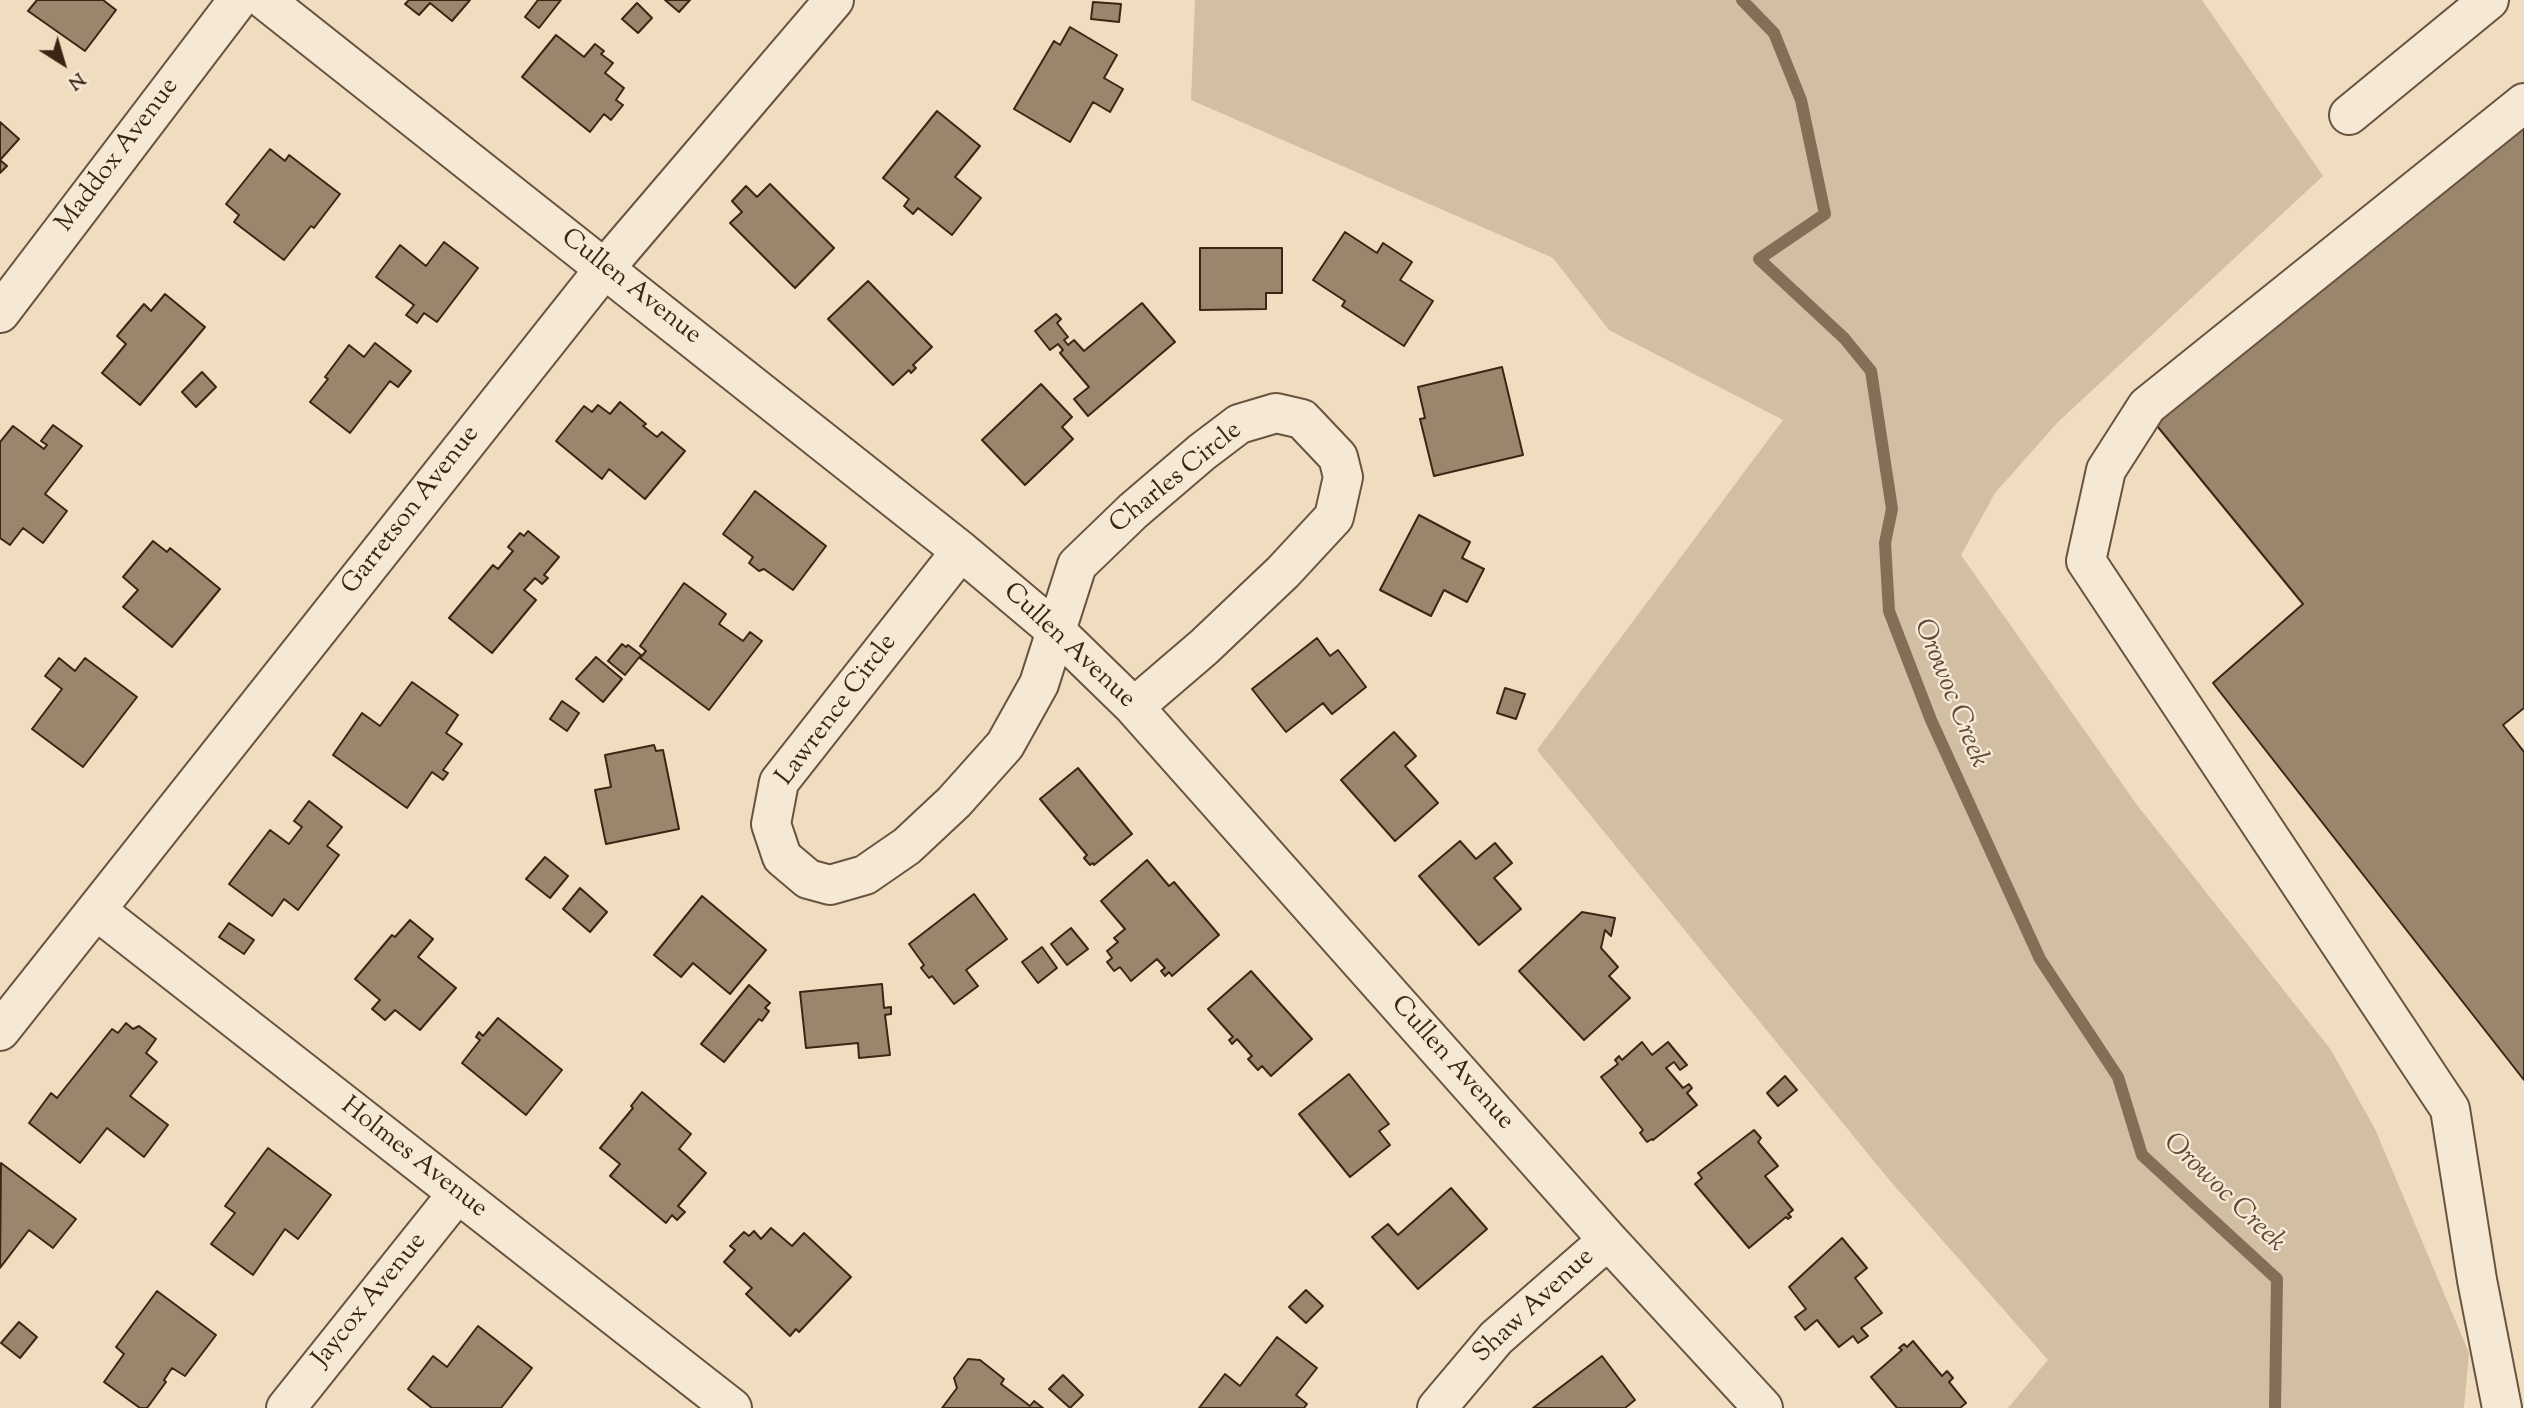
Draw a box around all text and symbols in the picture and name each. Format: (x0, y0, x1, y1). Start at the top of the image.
north arrow (28, 28, 98, 98)
text: N (62, 65, 90, 96)
street label: Maddox Avenue (51, 73, 187, 239)
street label: Cullen Avenue (554, 223, 706, 353)
street label: Charles Circle (1105, 416, 1249, 542)
street label: Garretson Avenue (336, 420, 488, 602)
street label: Cullen Avenue (995, 578, 1141, 716)
water label: Orowoc Creek (1904, 615, 1994, 773)
street label: Lawrence Circle (771, 629, 905, 793)
street label: Cullen Avenue (1383, 991, 1519, 1137)
street label: Holmes Avenue (333, 1092, 493, 1226)
water label: Orowoc Creek (2155, 1127, 2291, 1261)
street label: Jaycox Avenue (307, 1227, 435, 1375)
street label: Shaw Avenue (1468, 1243, 1602, 1371)

